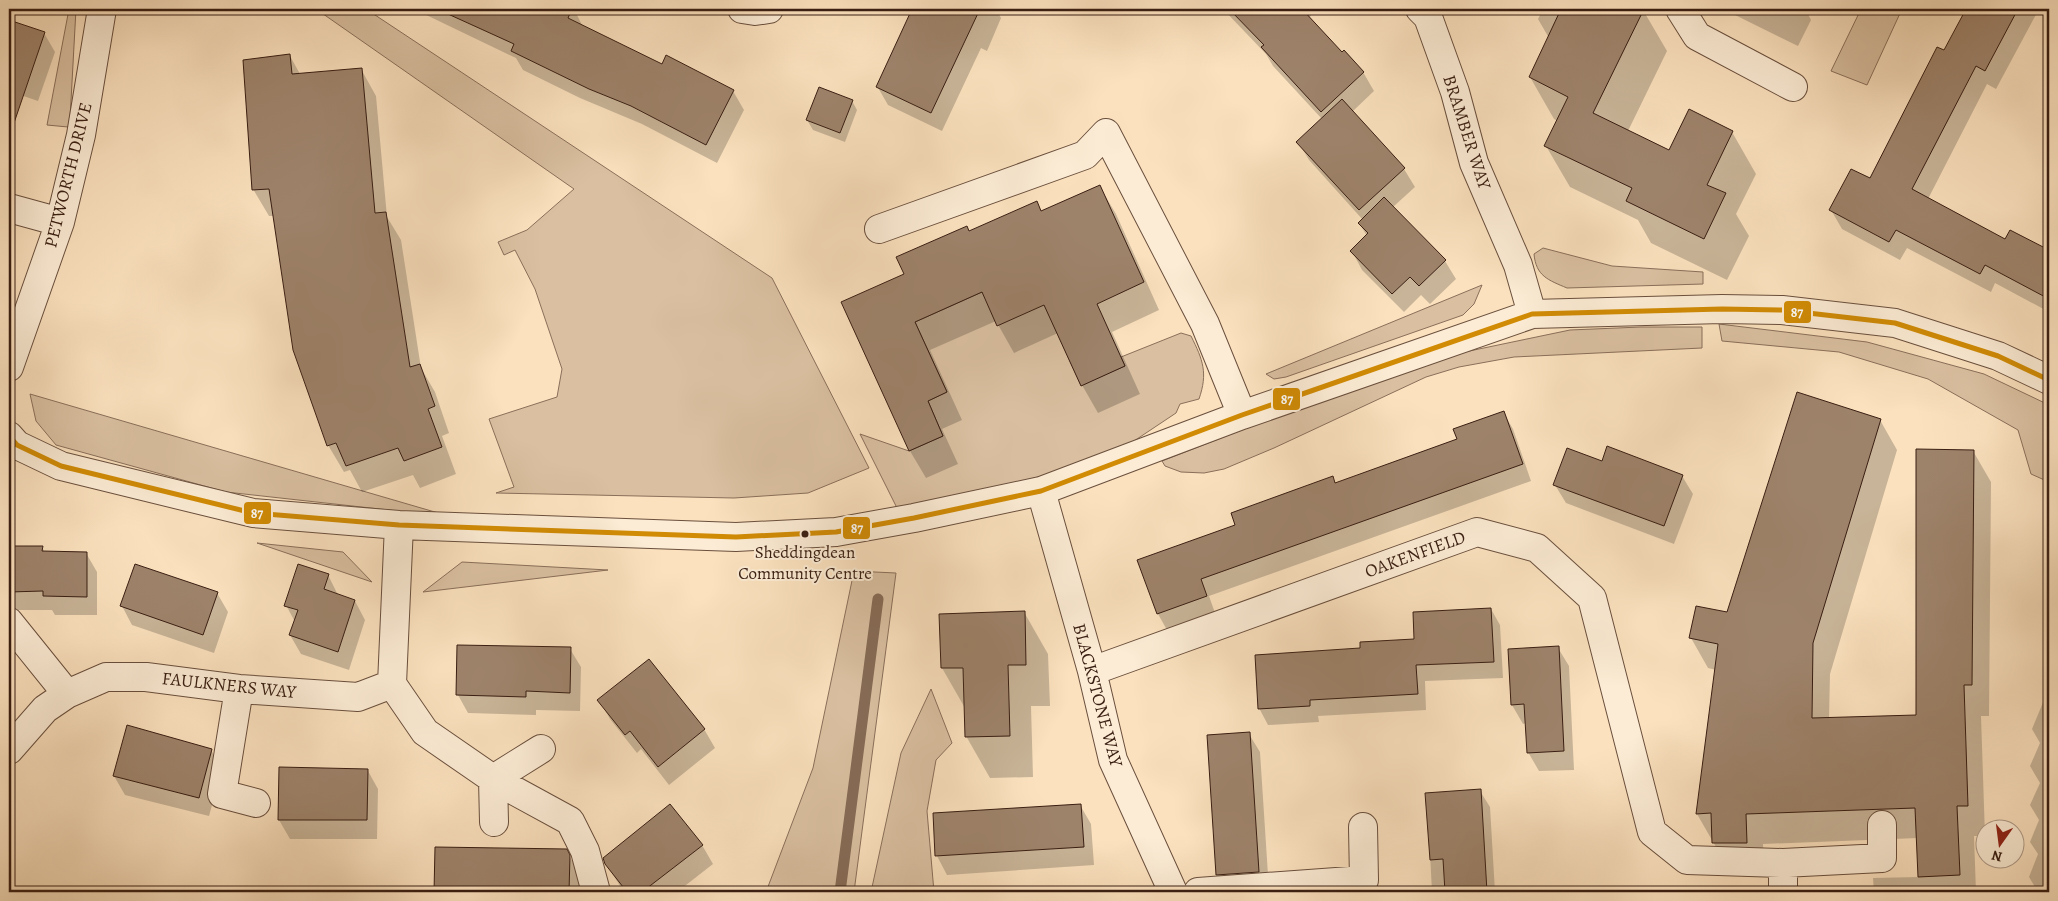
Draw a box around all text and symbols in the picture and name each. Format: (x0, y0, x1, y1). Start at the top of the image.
street label: BRAMBER WAY (1437, 72, 1497, 194)
street label: PETWORTH DRIVE (38, 100, 98, 250)
line badge: 87 (1783, 300, 1812, 324)
text: 87 (1791, 303, 1803, 322)
line badge: 87 (1272, 387, 1301, 411)
text: 87 (1281, 390, 1293, 409)
line badge: 87 (243, 501, 272, 525)
text: 87 (251, 504, 263, 523)
line badge: 87 (842, 516, 871, 540)
text: 87 (851, 519, 863, 538)
street label: OAKENFIELD (1361, 525, 1469, 583)
marker: Sheddingdean Community Centre (800, 529, 810, 539)
place label: Sheddingdean Community Centre (738, 541, 872, 585)
street label: BLACKSTONE WAY (1067, 621, 1129, 771)
street label: FAULKNERS WAY (161, 666, 299, 704)
north arrow (1976, 818, 2026, 868)
text: N (1990, 846, 2004, 867)

